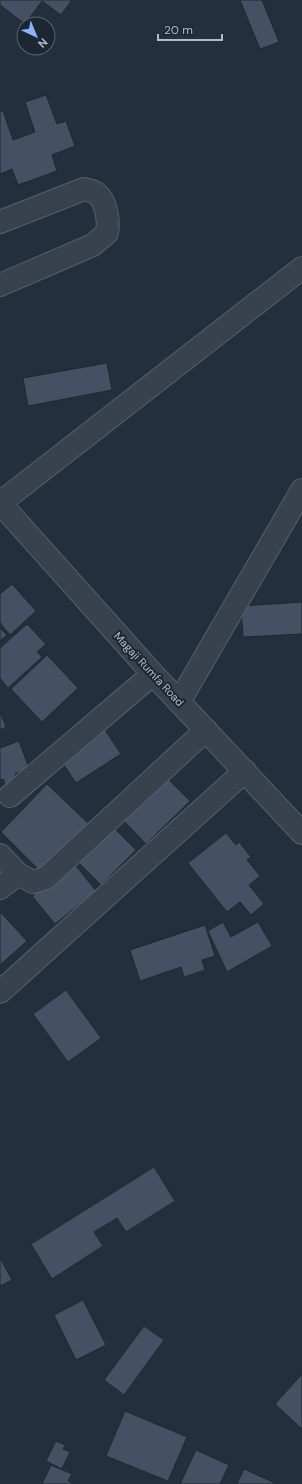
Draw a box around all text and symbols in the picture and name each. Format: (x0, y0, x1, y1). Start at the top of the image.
north arrow (16, 16, 56, 56)
scale bar (158, 16, 222, 42)
text: 20 m (164, 22, 193, 38)
text: N (35, 35, 51, 51)
street label: Magaji Rumfa Road (111, 629, 187, 709)

